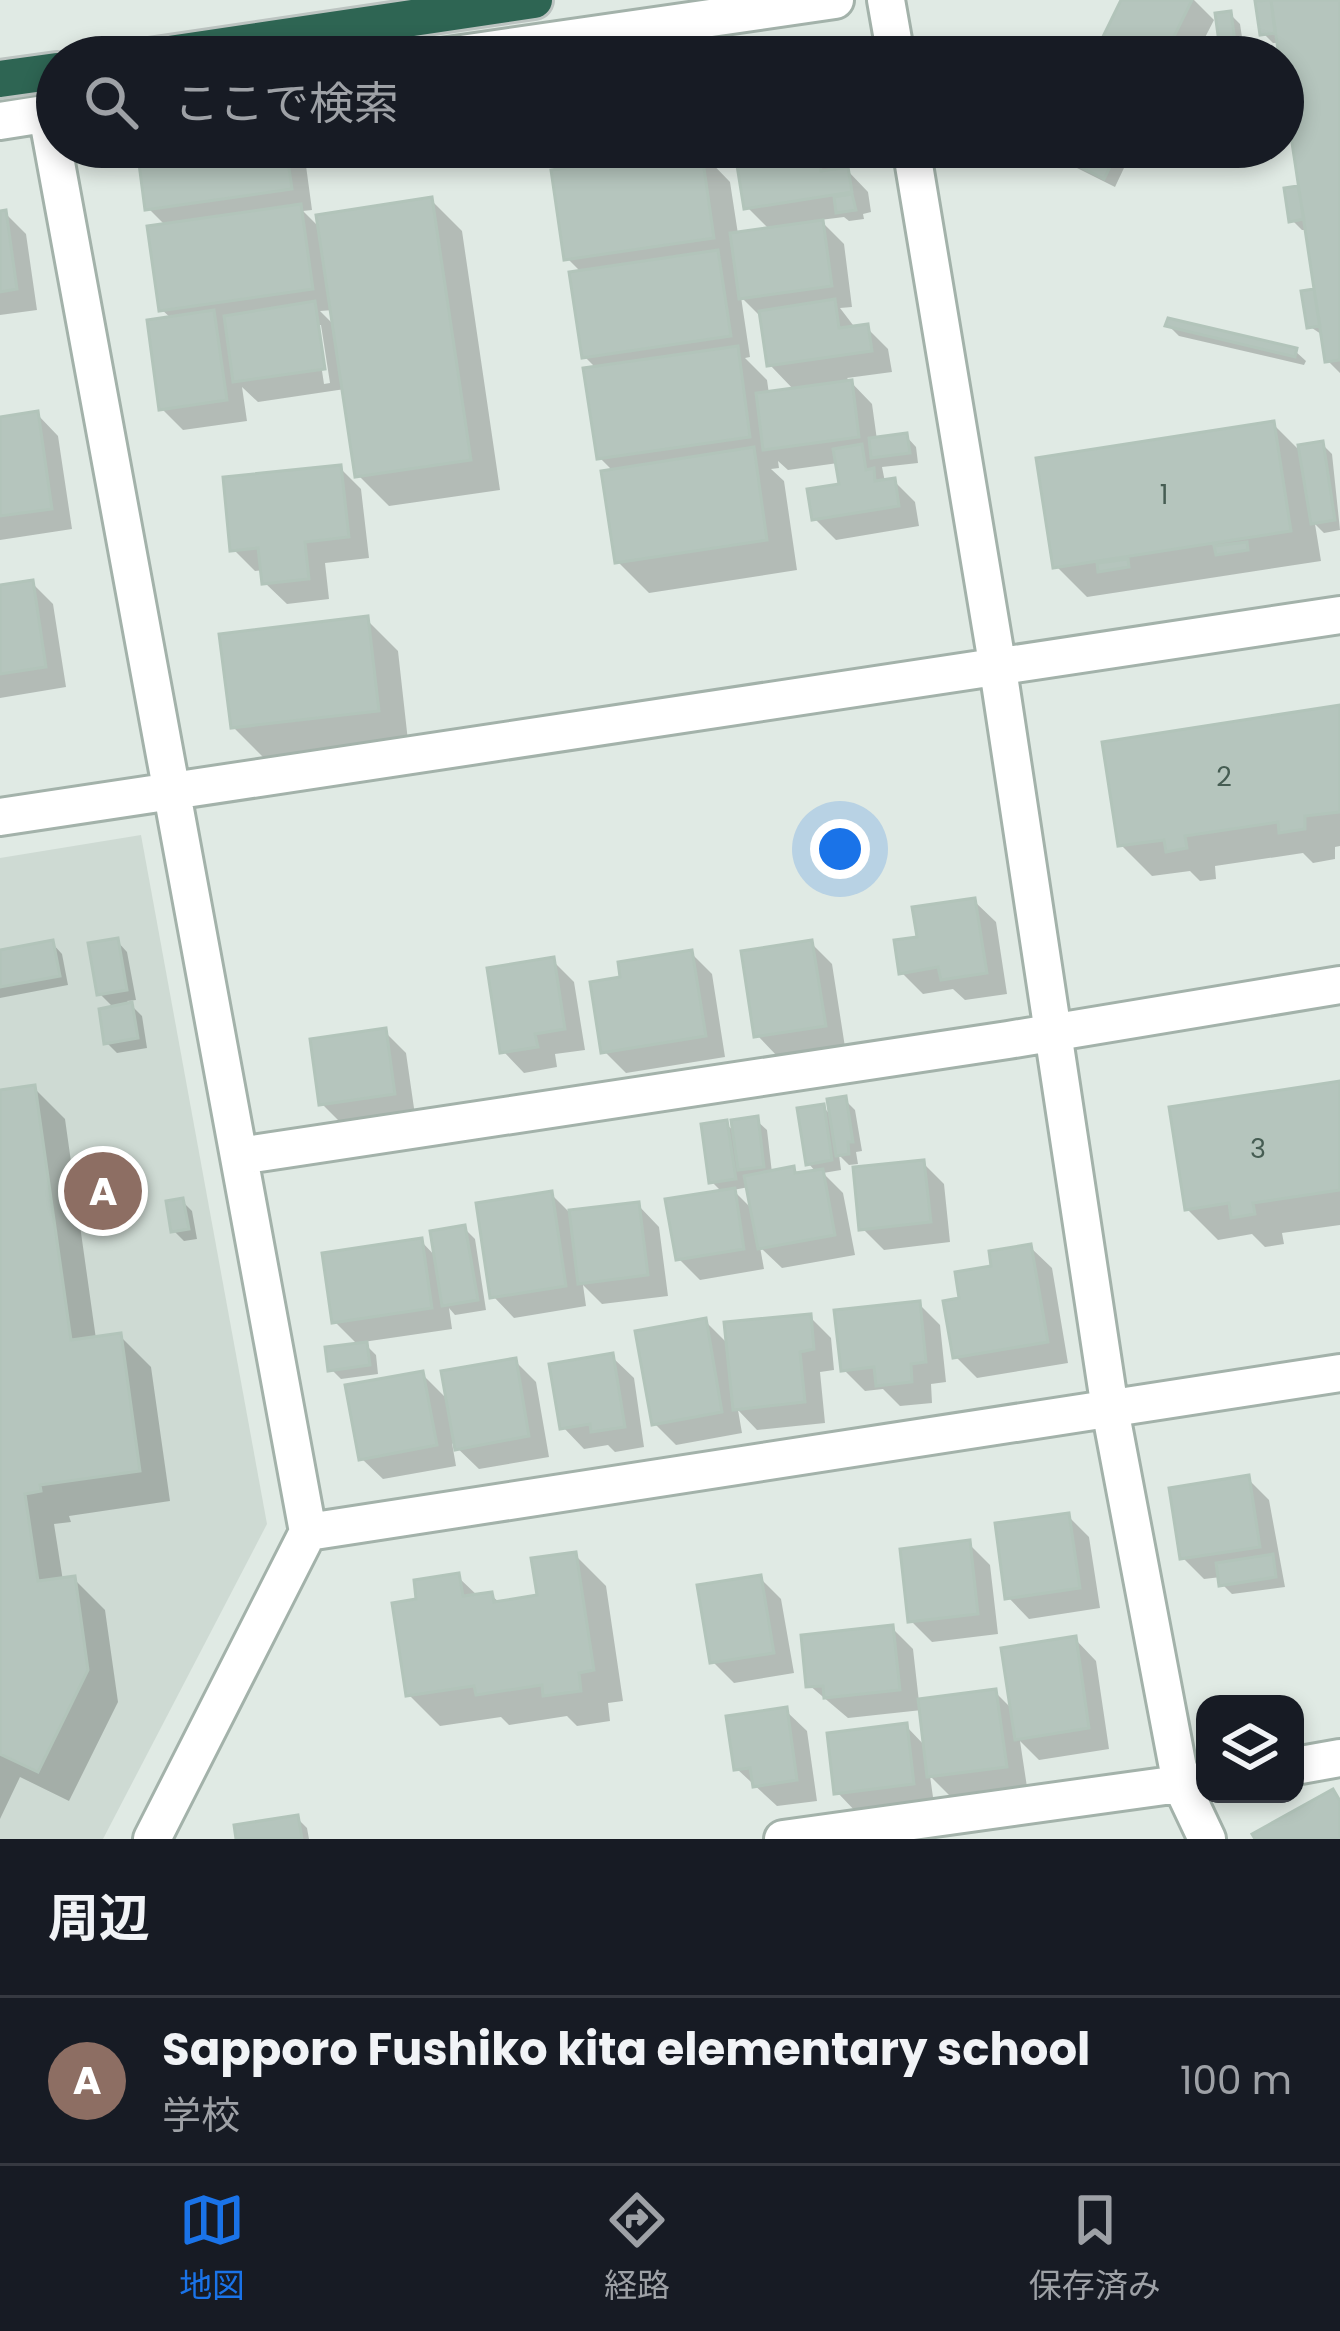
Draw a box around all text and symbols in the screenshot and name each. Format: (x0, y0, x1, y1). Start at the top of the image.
search box (36, 36, 1304, 168)
icon: search (78, 69, 144, 135)
text: ここで検索 (174, 72, 399, 135)
house number: 1 (1160, 476, 1168, 513)
house number: 2 (1216, 758, 1232, 795)
your location (810, 819, 870, 879)
house number: 3 (1250, 1130, 1266, 1167)
pin: A (64, 1146, 142, 1236)
map controls (1196, 1695, 1304, 1803)
button: layers (1196, 1695, 1304, 1803)
text: 周辺 (48, 1882, 150, 1954)
text: Sapporo Fushiko kita elementary school (162, 2018, 1090, 2081)
text: A (73, 2053, 101, 2108)
text: 100 m (1180, 2053, 1292, 2108)
text: 学校 (162, 2088, 240, 2143)
tab: 地図 (179, 2187, 245, 2311)
tab: 経路 (604, 2187, 670, 2311)
tab: 保存済み (1029, 2187, 1161, 2311)

